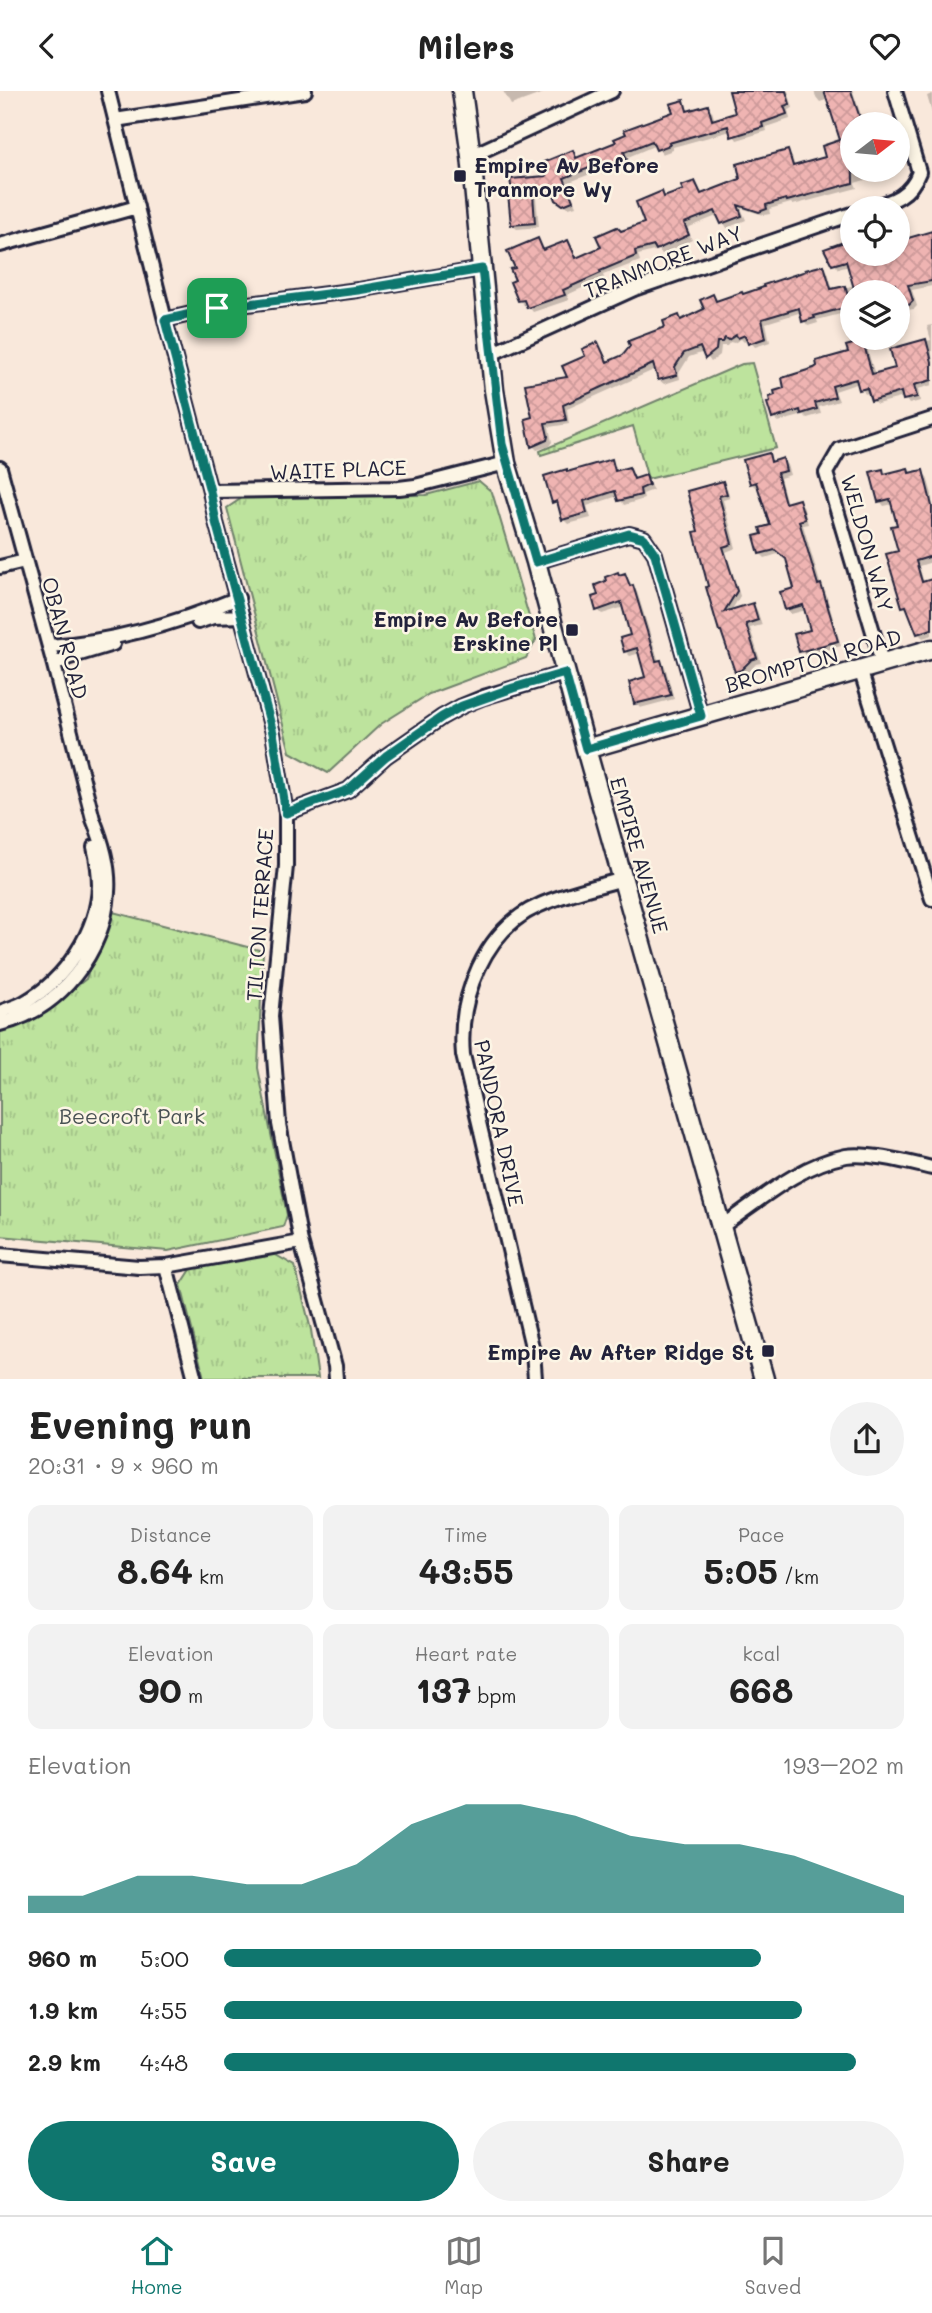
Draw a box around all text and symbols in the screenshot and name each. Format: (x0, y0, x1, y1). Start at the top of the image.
text: Milers (417, 25, 515, 67)
icon: back (28, 27, 66, 65)
icon: heart (866, 27, 904, 65)
north arrow (840, 112, 910, 182)
map controls (840, 112, 910, 350)
place label: Empire Av Before Tranmore Wy (474, 151, 659, 203)
marker: Empire Av Before Tranmore Wy (452, 168, 468, 184)
button: locate (840, 196, 910, 266)
street label: TRANMORE WAY (580, 218, 746, 304)
pin (187, 278, 247, 338)
button: layers (840, 280, 910, 350)
icon: arrive (198, 289, 236, 327)
street label: WAITE PLACE (269, 453, 407, 485)
street label: WELDON WAY (836, 471, 900, 615)
street label: OBAN ROAD (37, 574, 95, 702)
place label: Empire Av Before Erskine Pl (373, 605, 558, 656)
marker: Empire Av Before Erskine Pl (564, 622, 580, 638)
street label: BROMPTON ROAD (722, 622, 904, 698)
street label: EMPIRE AVENUE (605, 774, 675, 936)
street label: TILTON TERRACE (239, 828, 279, 1002)
street label: PANDORA DRIVE (469, 1037, 531, 1209)
park label: Beecroft Park (59, 1102, 205, 1129)
place label: Empire Av After Ridge St (487, 1338, 754, 1365)
marker: Empire Av After Ridge St (760, 1343, 776, 1359)
text: Evening run (28, 1399, 252, 1449)
button: share (830, 1402, 904, 1476)
text: 20:31 · 9 × 960 m (28, 1450, 219, 1480)
text: Distance (130, 1522, 212, 1547)
text: Time (444, 1522, 488, 1547)
text: Pace (738, 1522, 785, 1547)
text: 8.64 (117, 1547, 193, 1593)
text: 43:55 (418, 1547, 514, 1593)
text: 5:05 (703, 1547, 778, 1593)
text: km (193, 1564, 224, 1589)
text: /km (778, 1564, 819, 1589)
text: Elevation (128, 1641, 213, 1666)
text: Heart rate (415, 1641, 517, 1666)
text: kcal (742, 1641, 780, 1666)
text: 90 (138, 1666, 182, 1712)
text: 137 (415, 1666, 471, 1712)
text: 668 (729, 1666, 793, 1712)
text: m (182, 1683, 203, 1708)
text: bpm (471, 1683, 517, 1708)
text: Elevation (28, 1750, 131, 1780)
text: 193–202 m (782, 1750, 904, 1780)
text: 960 m (28, 1943, 97, 1973)
text: 5:00 (140, 1943, 189, 1973)
text: 1.9 km (28, 1995, 98, 2025)
text: 4:55 (140, 1995, 187, 2025)
text: 2.9 km (28, 2047, 101, 2077)
text: 4:48 (140, 2047, 188, 2077)
button: Save (28, 2121, 459, 2201)
button: Share (473, 2121, 904, 2201)
tab: Home (131, 2232, 183, 2299)
tab: Map (444, 2232, 483, 2299)
tab: Saved (745, 2232, 801, 2299)

